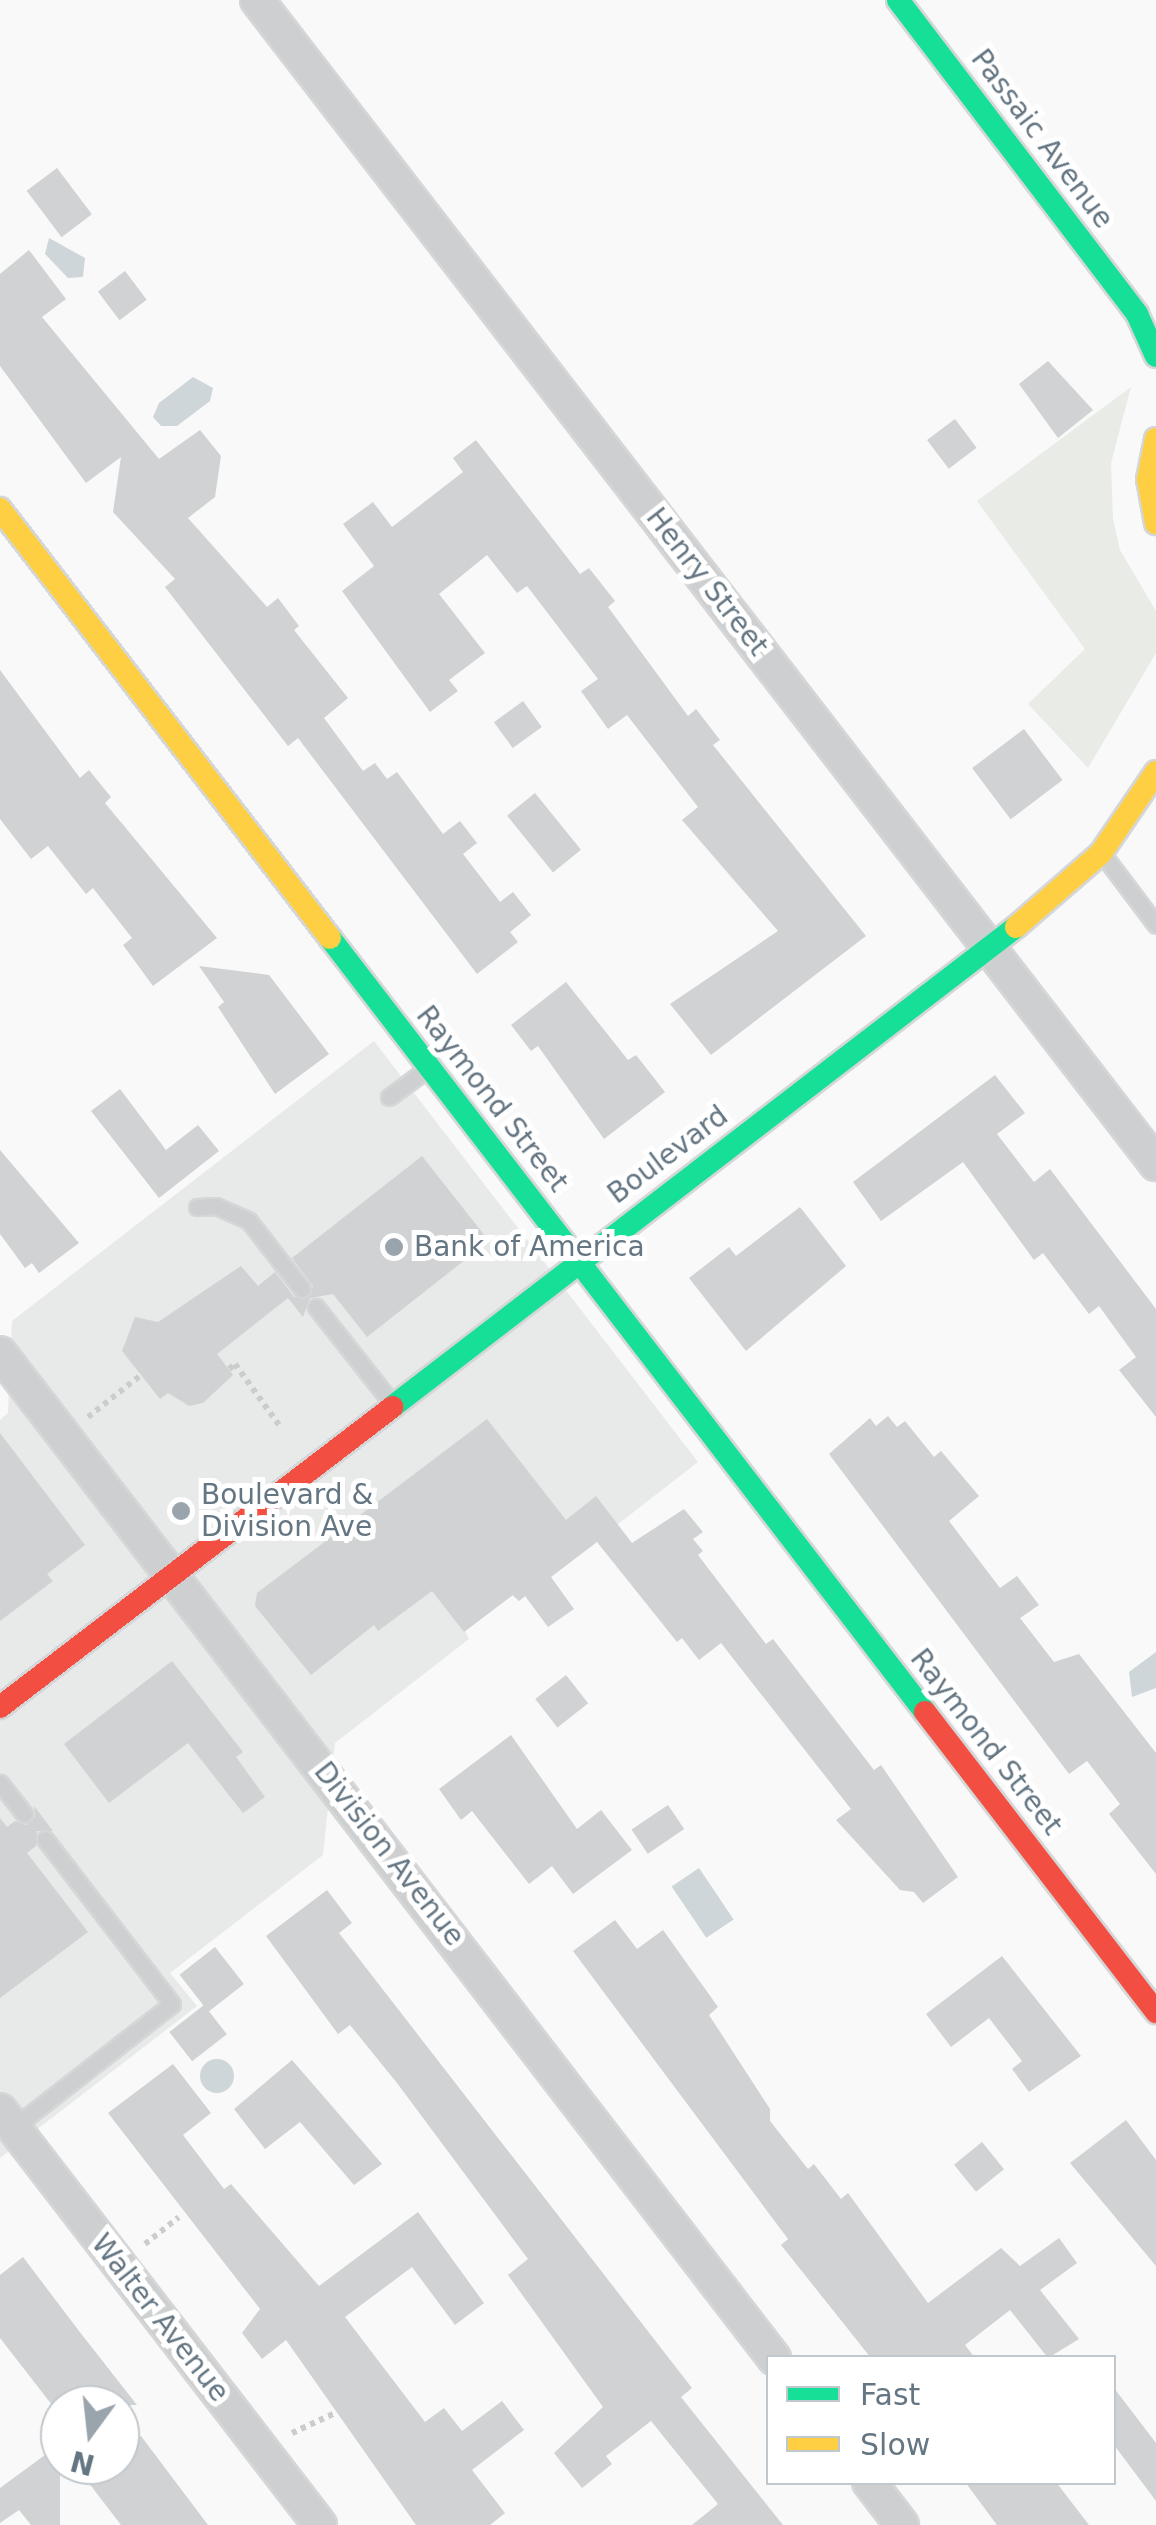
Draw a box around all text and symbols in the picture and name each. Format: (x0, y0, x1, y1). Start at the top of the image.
street label: Passaic Avenue (964, 43, 1120, 235)
street label: Henry Street (639, 501, 775, 663)
street label: Raymond Street (409, 999, 575, 1199)
street label: Boulevard (601, 1099, 735, 1211)
place label: Bank of America (414, 1230, 645, 1264)
marker: Bank of America (383, 1236, 405, 1258)
place label: Boulevard & Division Ave (201, 1478, 373, 1544)
marker: Boulevard & Division Ave (170, 1500, 192, 1522)
street label: Raymond Street (903, 1642, 1069, 1842)
street label: Division Avenue (307, 1755, 471, 1953)
street label: Walter Avenue (84, 2227, 236, 2409)
legend (766, 2355, 1116, 2485)
text: Fast (860, 2377, 920, 2412)
north arrow (40, 2385, 140, 2485)
text: Slow (860, 2427, 930, 2462)
text: N (67, 2444, 98, 2481)

